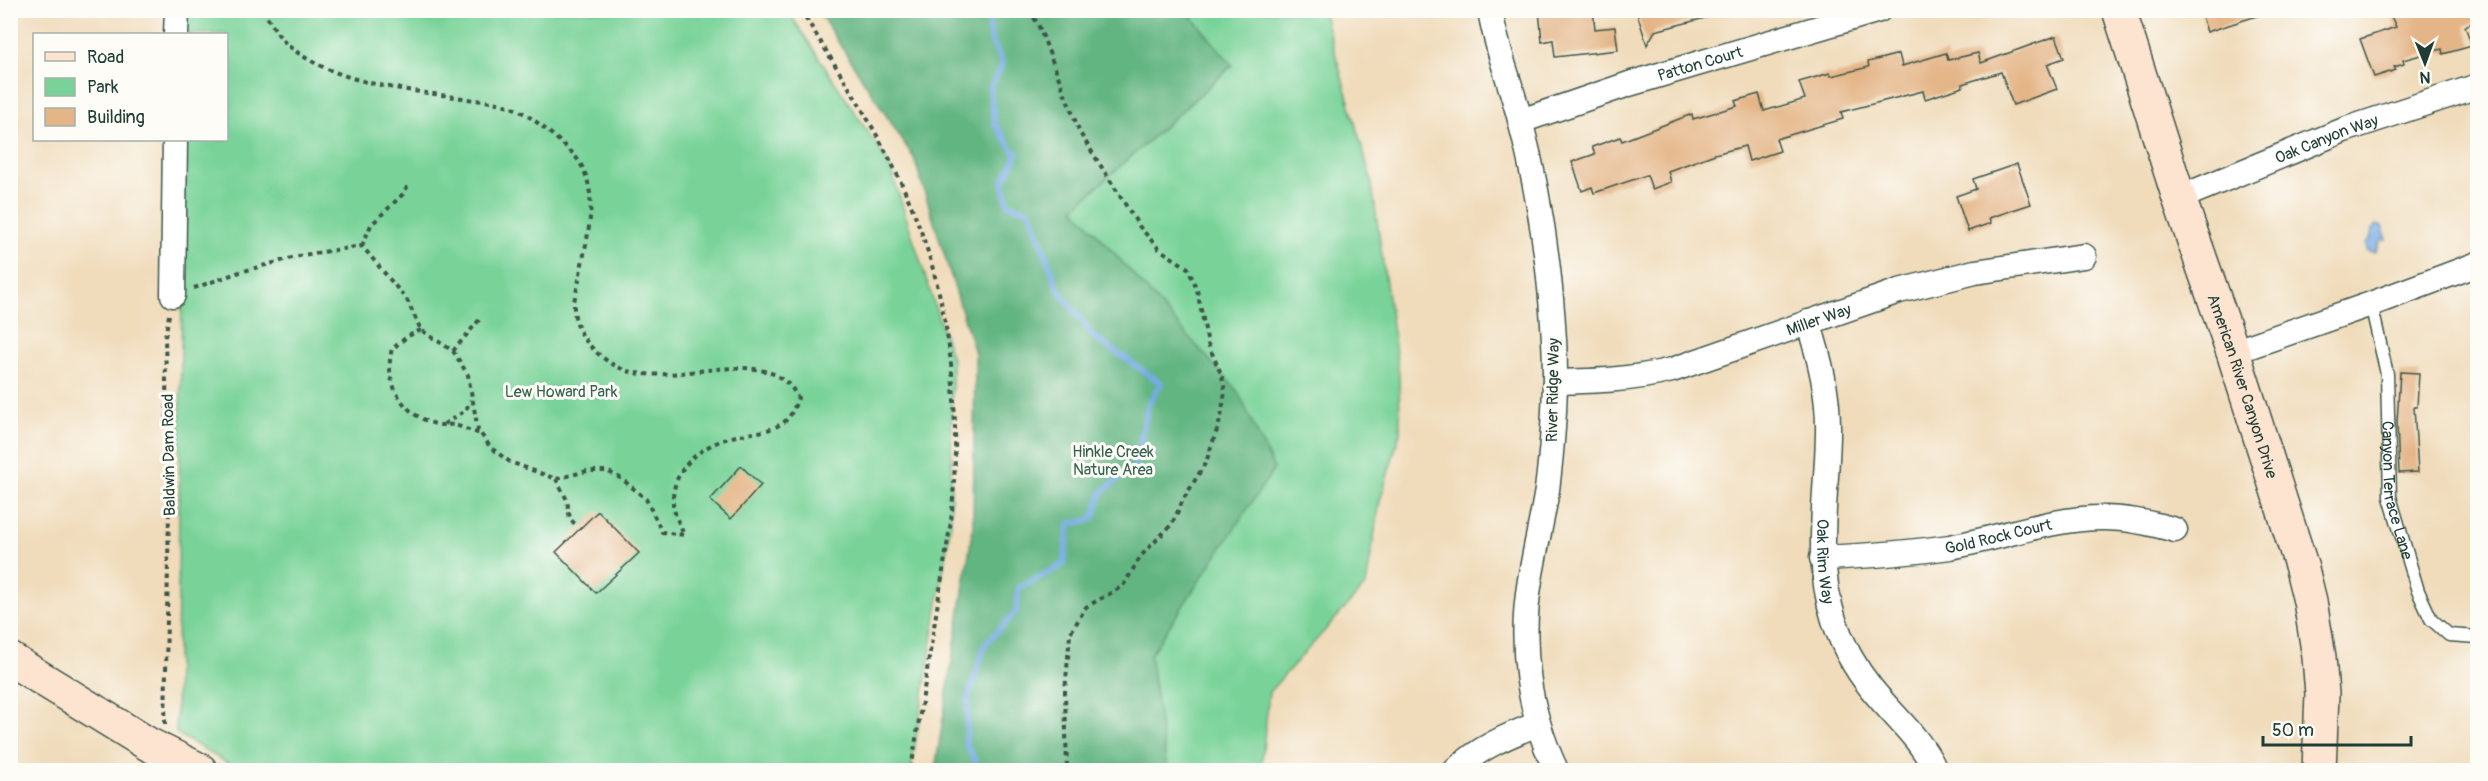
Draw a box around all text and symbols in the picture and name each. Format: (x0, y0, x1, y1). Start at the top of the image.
legend (33, 33, 228, 141)
north arrow (2395, 33, 2455, 93)
street label: Patton Court (1655, 42, 1746, 86)
text: Road (87, 46, 124, 69)
text: N (2419, 67, 2431, 87)
text: Park (87, 76, 119, 99)
text: Building (87, 106, 145, 129)
street label: Oak Canyon Way (2272, 110, 2381, 168)
street label: American River Canyon Drive (2202, 291, 2282, 481)
street label: Miller Way (1784, 299, 1854, 340)
street label: River Ridge Way (1542, 338, 1564, 442)
park label: Lew Howard Park (505, 382, 618, 402)
street label: Baldwin Dam Road (158, 394, 180, 516)
street label: Canyon Terrace Lane (2377, 421, 2417, 562)
park label: Hinkle Creek Nature Area (1072, 442, 1154, 480)
street label: Gold Rock Court (1943, 515, 2054, 559)
street label: Oak Rim Way (1812, 519, 1838, 606)
scale bar (2263, 709, 2412, 747)
text: 50 m (2272, 719, 2314, 742)

